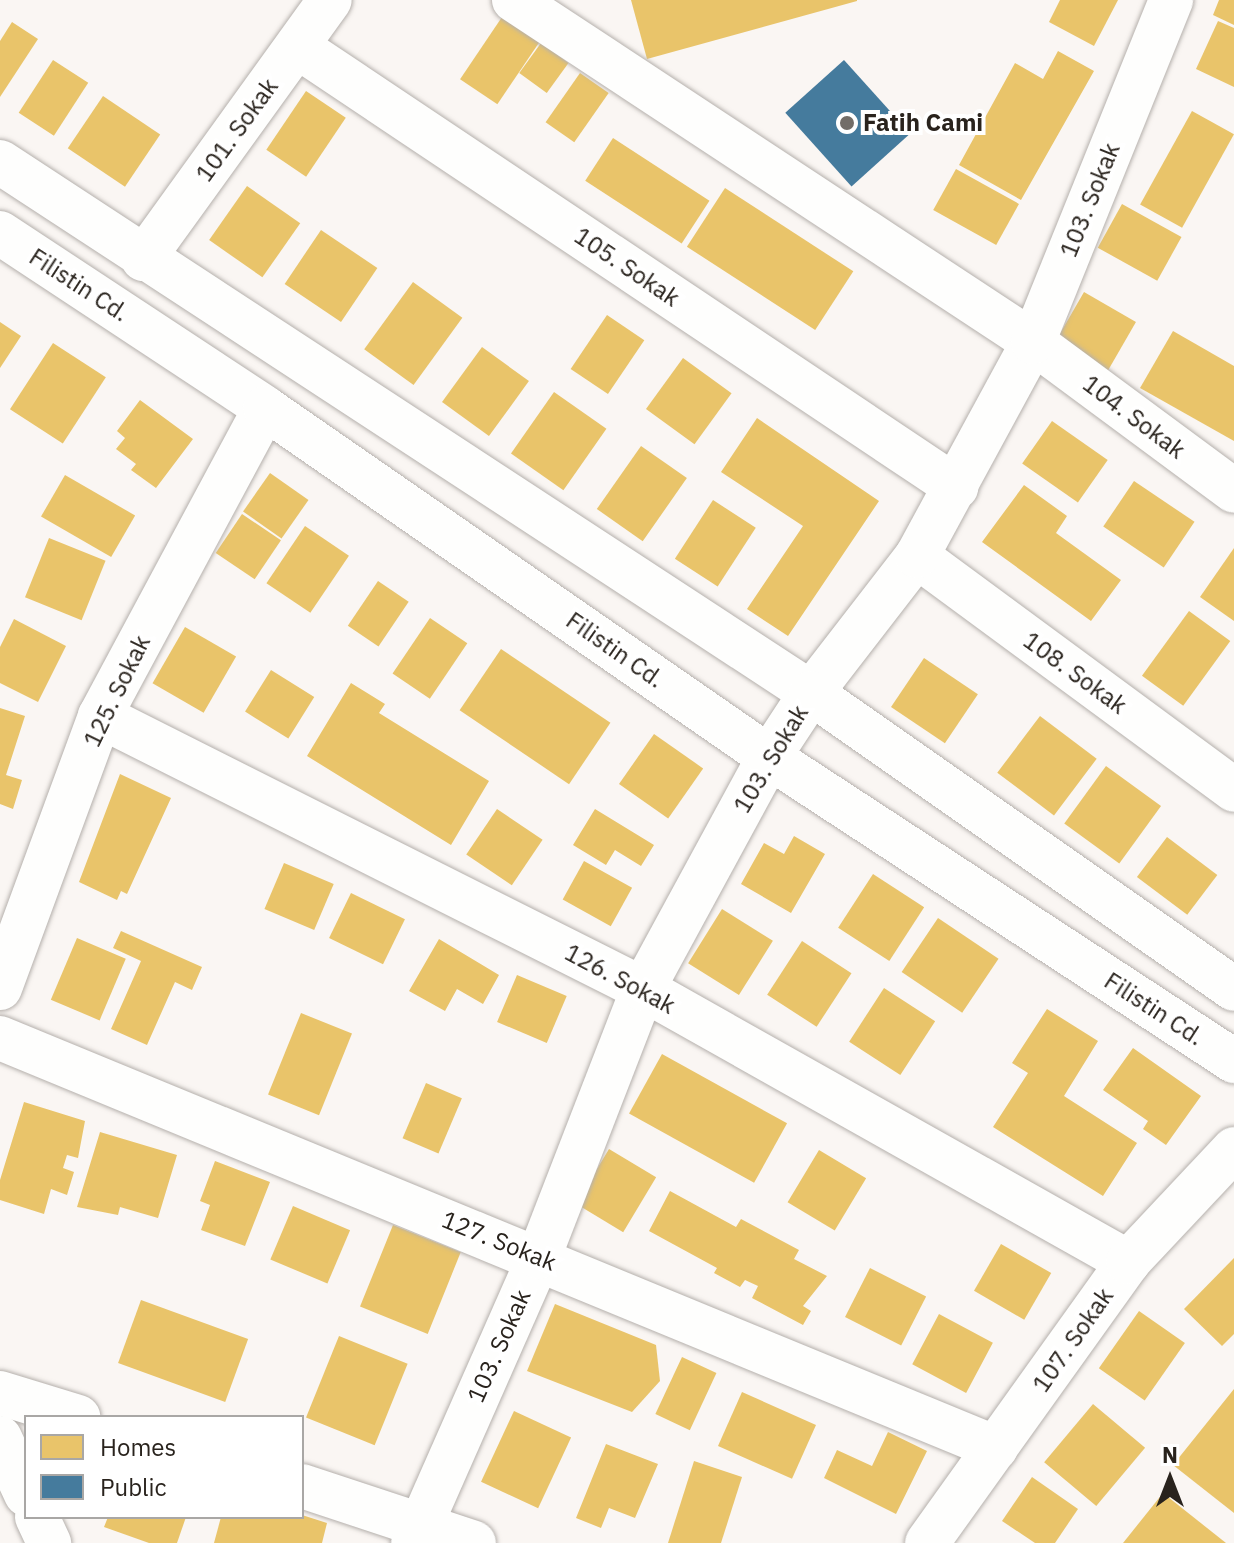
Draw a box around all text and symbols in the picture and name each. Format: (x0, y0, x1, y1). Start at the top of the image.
street label: 101. Sokak (190, 73, 284, 187)
place label: Fatih Cami (863, 109, 983, 137)
marker: Fatih Cami (838, 114, 856, 132)
street label: 103. Sokak (1054, 139, 1126, 261)
street label: 105. Sokak (569, 221, 685, 313)
street label: Filistin Cd. (24, 242, 134, 328)
street label: 104. Sokak (1077, 369, 1191, 465)
street label: Filistin Cd. (561, 606, 669, 694)
street label: 108. Sokak (1018, 626, 1132, 720)
street label: 125. Sokak (78, 630, 156, 752)
street label: 103. Sokak (728, 700, 814, 818)
street label: 126. Sokak (560, 938, 680, 1020)
street label: Filistin Cd. (1099, 966, 1209, 1052)
street label: 127. Sokak (438, 1205, 560, 1277)
street label: 107. Sokak (1027, 1282, 1119, 1398)
street label: 103. Sokak (461, 1285, 537, 1407)
legend (24, 1415, 304, 1519)
text: Homes (100, 1431, 176, 1463)
north arrow (1130, 1439, 1210, 1519)
text: N (1162, 1440, 1178, 1469)
text: Public (100, 1471, 167, 1503)

